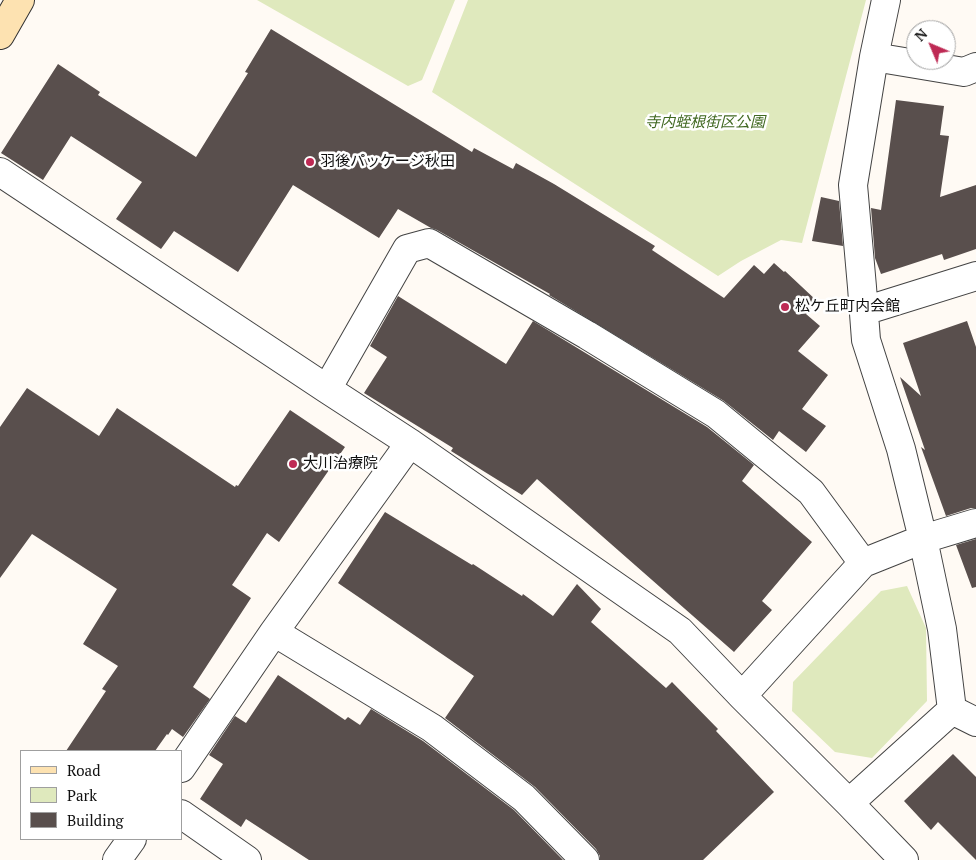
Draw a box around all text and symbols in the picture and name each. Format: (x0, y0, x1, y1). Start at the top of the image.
north arrow (906, 20, 956, 70)
text: N (910, 24, 931, 45)
park label: 寺内蛭根街区公園 (645, 114, 765, 132)
place label: 羽後パッケージ秋田 (320, 153, 455, 171)
marker: 羽後パッケージ秋田 (304, 156, 316, 168)
place label: 松ケ丘町内会館 (795, 298, 900, 316)
marker: 松ケ丘町内会館 (779, 301, 791, 313)
place label: 大川治療院 (303, 455, 378, 473)
marker: 大川治療院 (287, 458, 299, 470)
legend (20, 750, 182, 840)
text: Road (67, 760, 100, 780)
text: Park (67, 785, 97, 805)
text: Building (67, 810, 124, 830)

